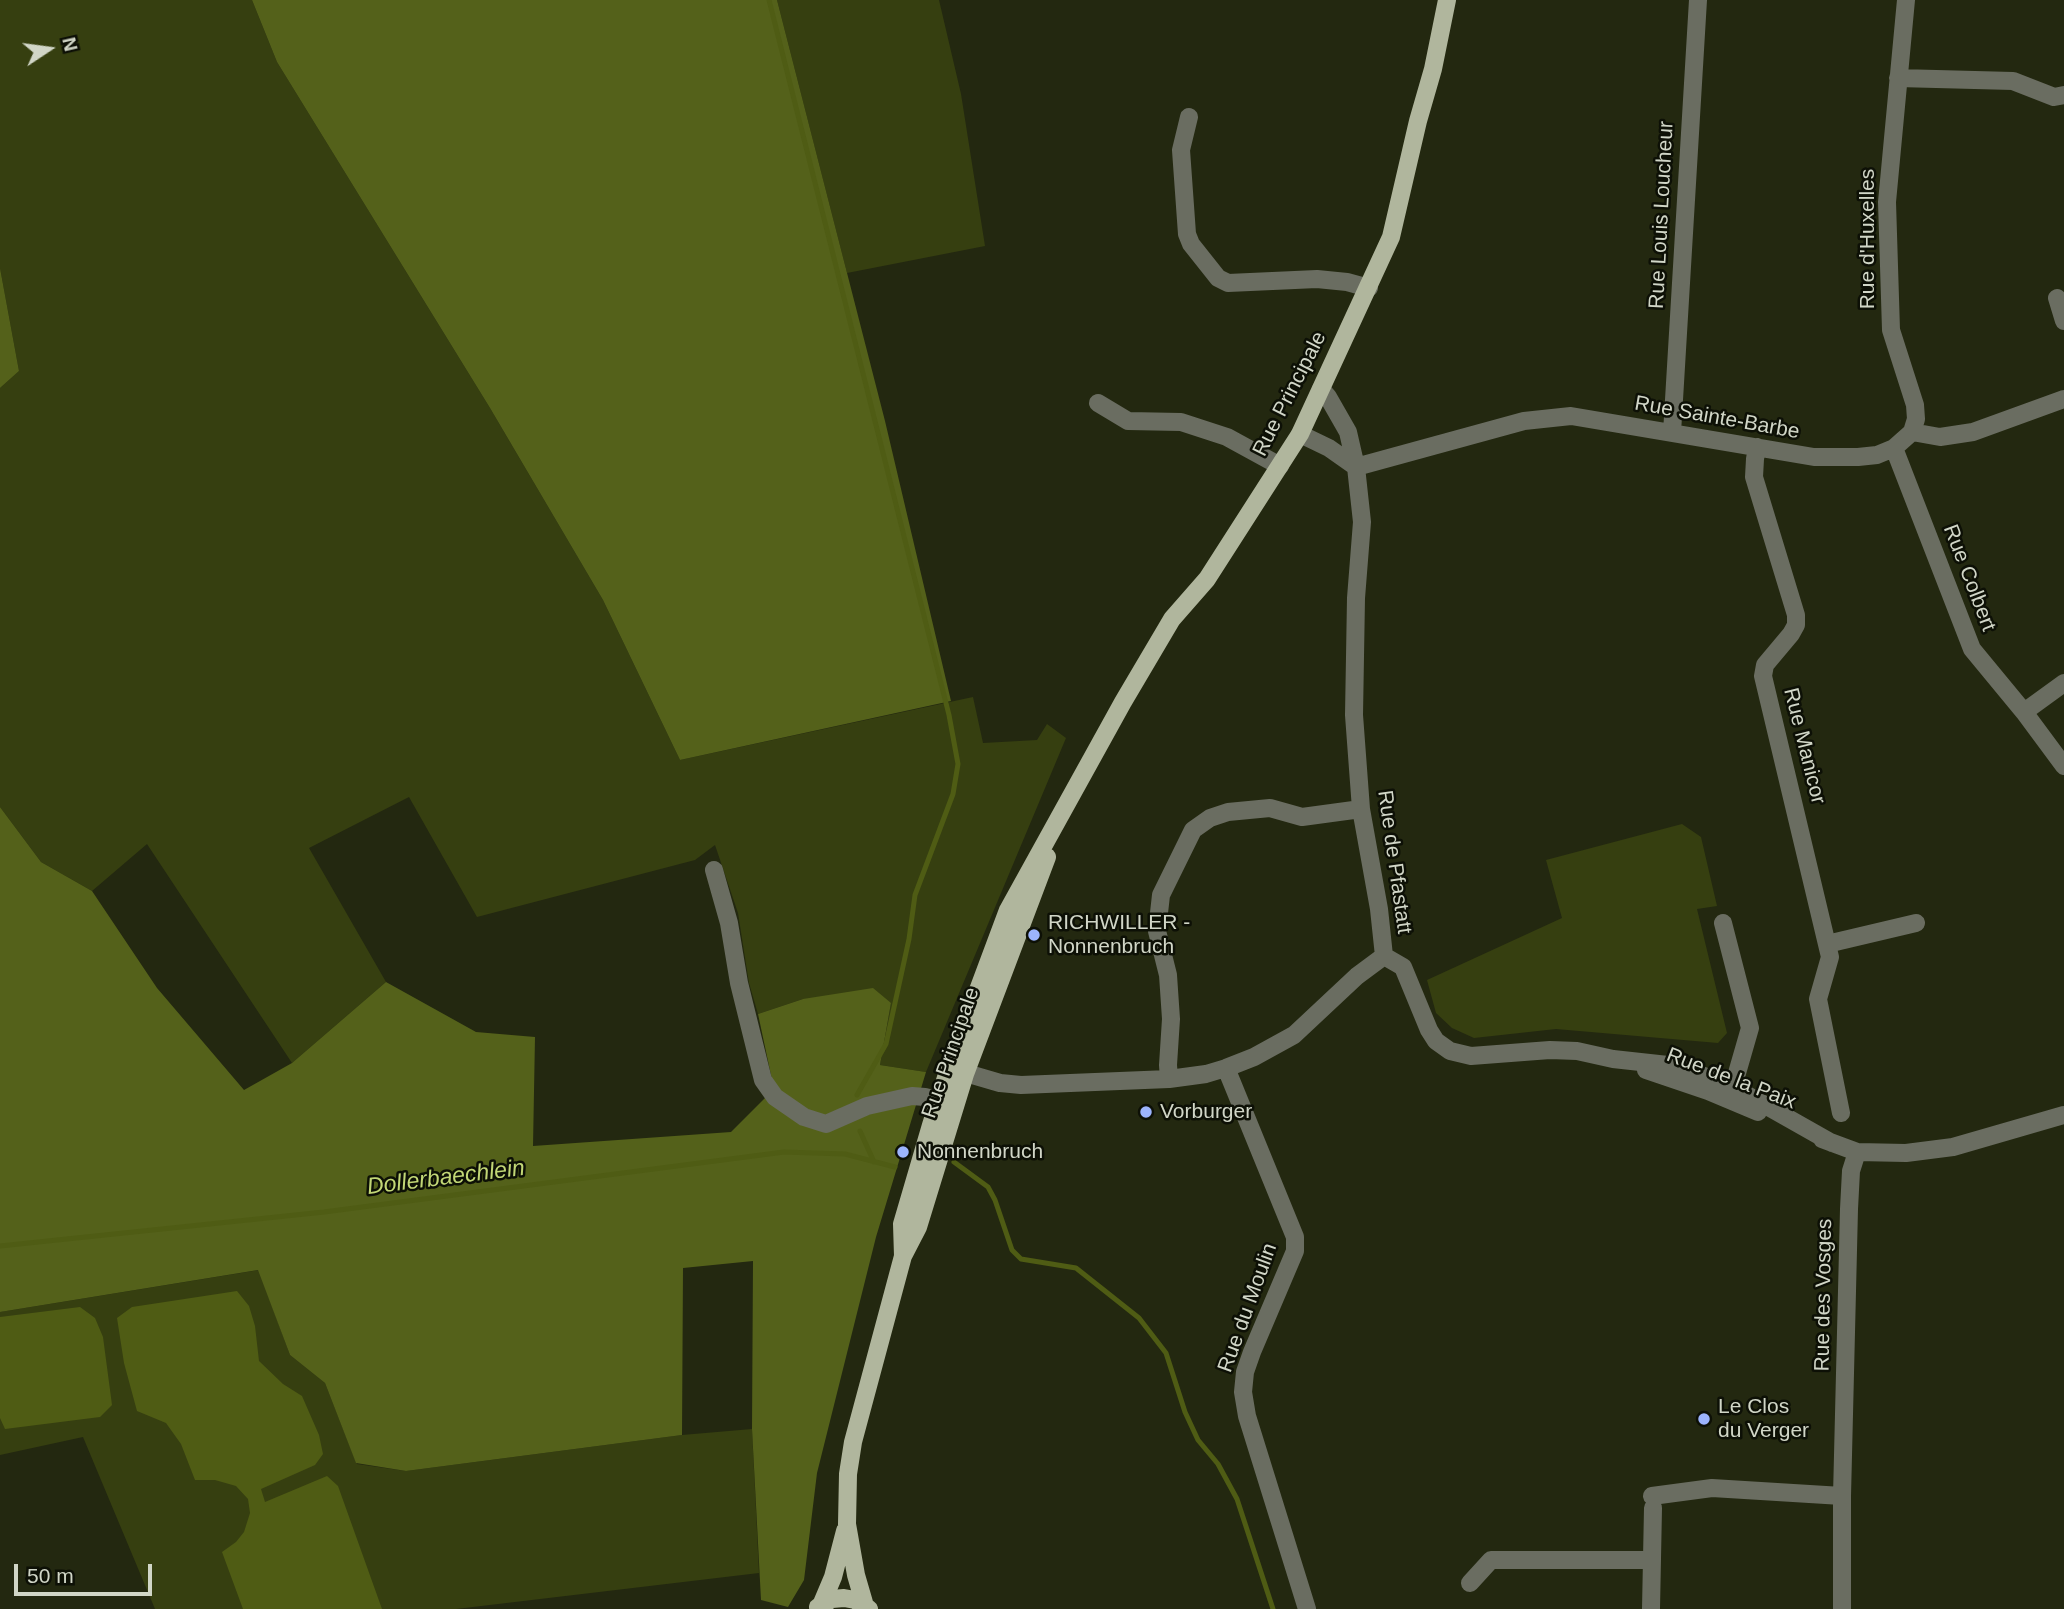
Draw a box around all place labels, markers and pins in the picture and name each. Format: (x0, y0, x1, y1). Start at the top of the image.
place label: RICHWILLER - Nonnenbruch (1048, 910, 1190, 960)
marker: RICHWILLER - Nonnenbruch (1026, 927, 1042, 943)
place label: Vorburger (1160, 1099, 1252, 1125)
marker: Vorburger (1138, 1104, 1154, 1120)
place label: Nonnenbruch (917, 1139, 1043, 1165)
marker: Nonnenbruch (895, 1144, 911, 1160)
place label: Le Clos du Verger (1718, 1394, 1809, 1444)
marker: Le Clos du Verger (1696, 1411, 1712, 1427)

